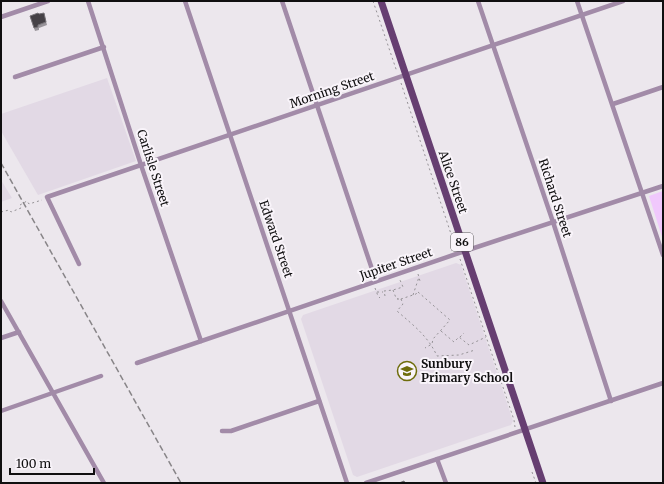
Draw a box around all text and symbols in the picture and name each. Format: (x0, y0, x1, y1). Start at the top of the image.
street label: Morning Street (288, 68, 376, 111)
street label: Carlisle Street (134, 128, 173, 208)
street label: Alice Street (435, 147, 471, 216)
street label: Richard Street (536, 157, 575, 239)
street label: Edward Street (256, 198, 297, 280)
road number: 86 (451, 233, 473, 251)
street label: Jupiter Street (357, 244, 434, 283)
place label: Sunbury Primary School (421, 356, 513, 385)
school or university icon: Sunbury Primary School (396, 360, 418, 382)
scale bar (10, 450, 94, 476)
text: 100 m (16, 456, 51, 471)

